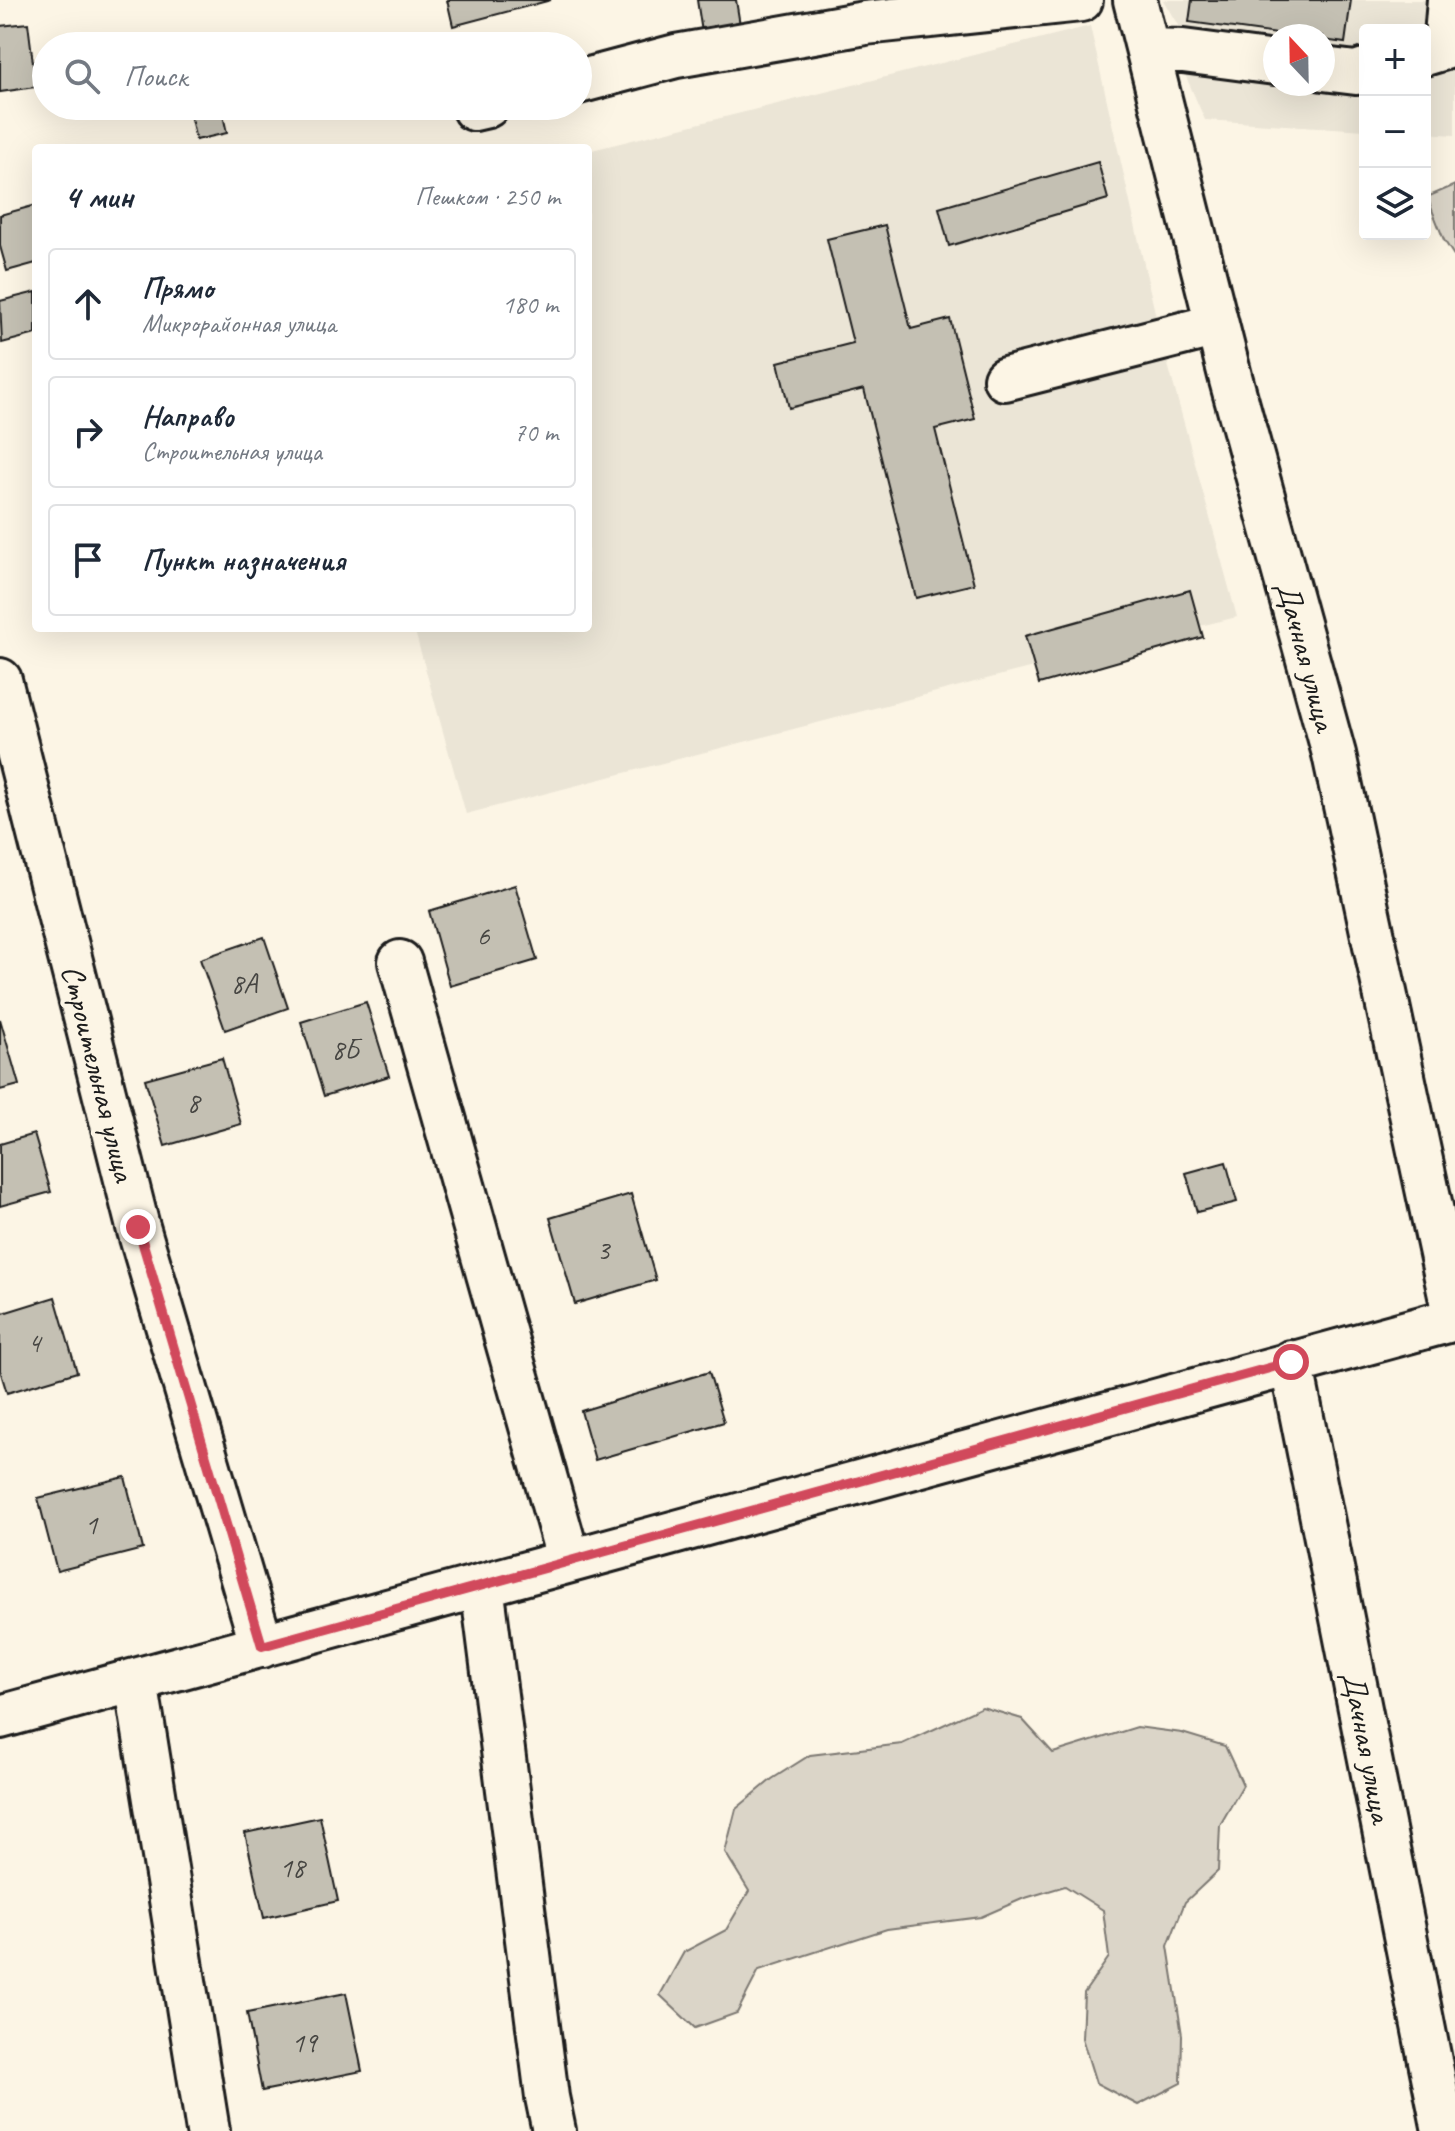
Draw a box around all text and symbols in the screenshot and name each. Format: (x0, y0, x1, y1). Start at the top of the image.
north arrow (1263, 24, 1335, 96)
map controls (1359, 24, 1431, 240)
button: + (1359, 24, 1431, 96)
search box (32, 32, 592, 120)
icon: search (60, 54, 104, 98)
text: Поиск (124, 57, 187, 95)
button: − (1359, 96, 1431, 168)
button: layers (1359, 168, 1431, 240)
text: 4 мин (64, 175, 133, 218)
text: Пешком · 250 m (415, 180, 560, 213)
text: Прямо (142, 269, 213, 307)
icon: ahead (66, 282, 110, 326)
text: 180 m (502, 288, 558, 321)
text: Микрорайонная улица (142, 307, 336, 340)
text: Направо (142, 397, 234, 435)
icon: right (66, 410, 110, 454)
text: 70 m (514, 416, 558, 449)
text: Строительная улица (142, 435, 322, 468)
icon: arrive (66, 538, 110, 582)
text: Пункт назначения (142, 541, 345, 579)
street label: Дачная улица (1267, 577, 1347, 738)
house number: 6 (477, 918, 491, 953)
street label: Строительная улица (52, 961, 146, 1188)
house number: 8А (231, 966, 259, 1001)
house number: 8Б (332, 1032, 363, 1067)
house number: 8 (187, 1085, 202, 1120)
route end (120, 1209, 156, 1245)
house number: 3 (597, 1232, 612, 1267)
house number: 4 (28, 1325, 43, 1360)
route start (1273, 1344, 1309, 1380)
house number: 1 (85, 1507, 99, 1542)
street label: Дачная улица (1333, 1668, 1403, 1829)
house number: 18 (279, 1850, 307, 1885)
house number: 19 (291, 2025, 319, 2060)

